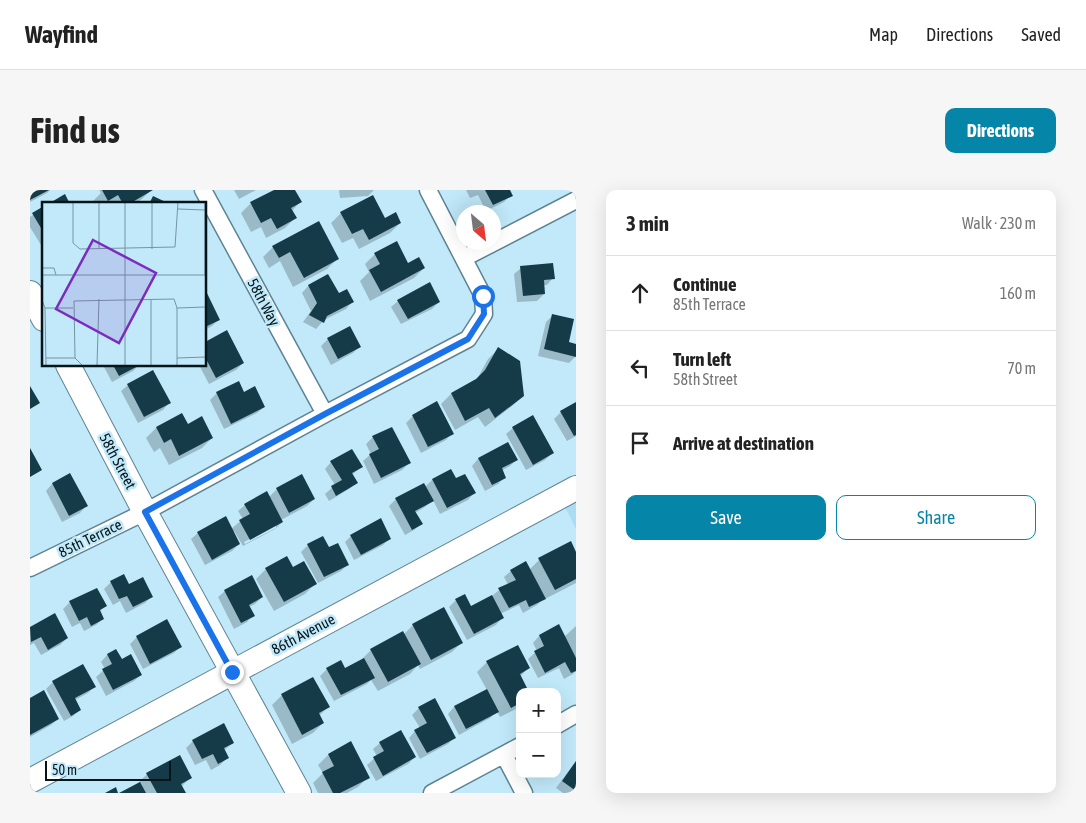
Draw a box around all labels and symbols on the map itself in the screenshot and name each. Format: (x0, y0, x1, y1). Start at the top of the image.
inset map (42, 202, 206, 366)
north arrow (456, 205, 501, 250)
street label: 58th Way (244, 275, 284, 329)
route start (472, 285, 495, 308)
street label: 58th Street (96, 430, 140, 492)
street label: 85th Terrace (56, 515, 125, 561)
street label: 86th Avenue (268, 610, 338, 658)
route end (221, 661, 244, 684)
scale bar (45, 758, 171, 781)

